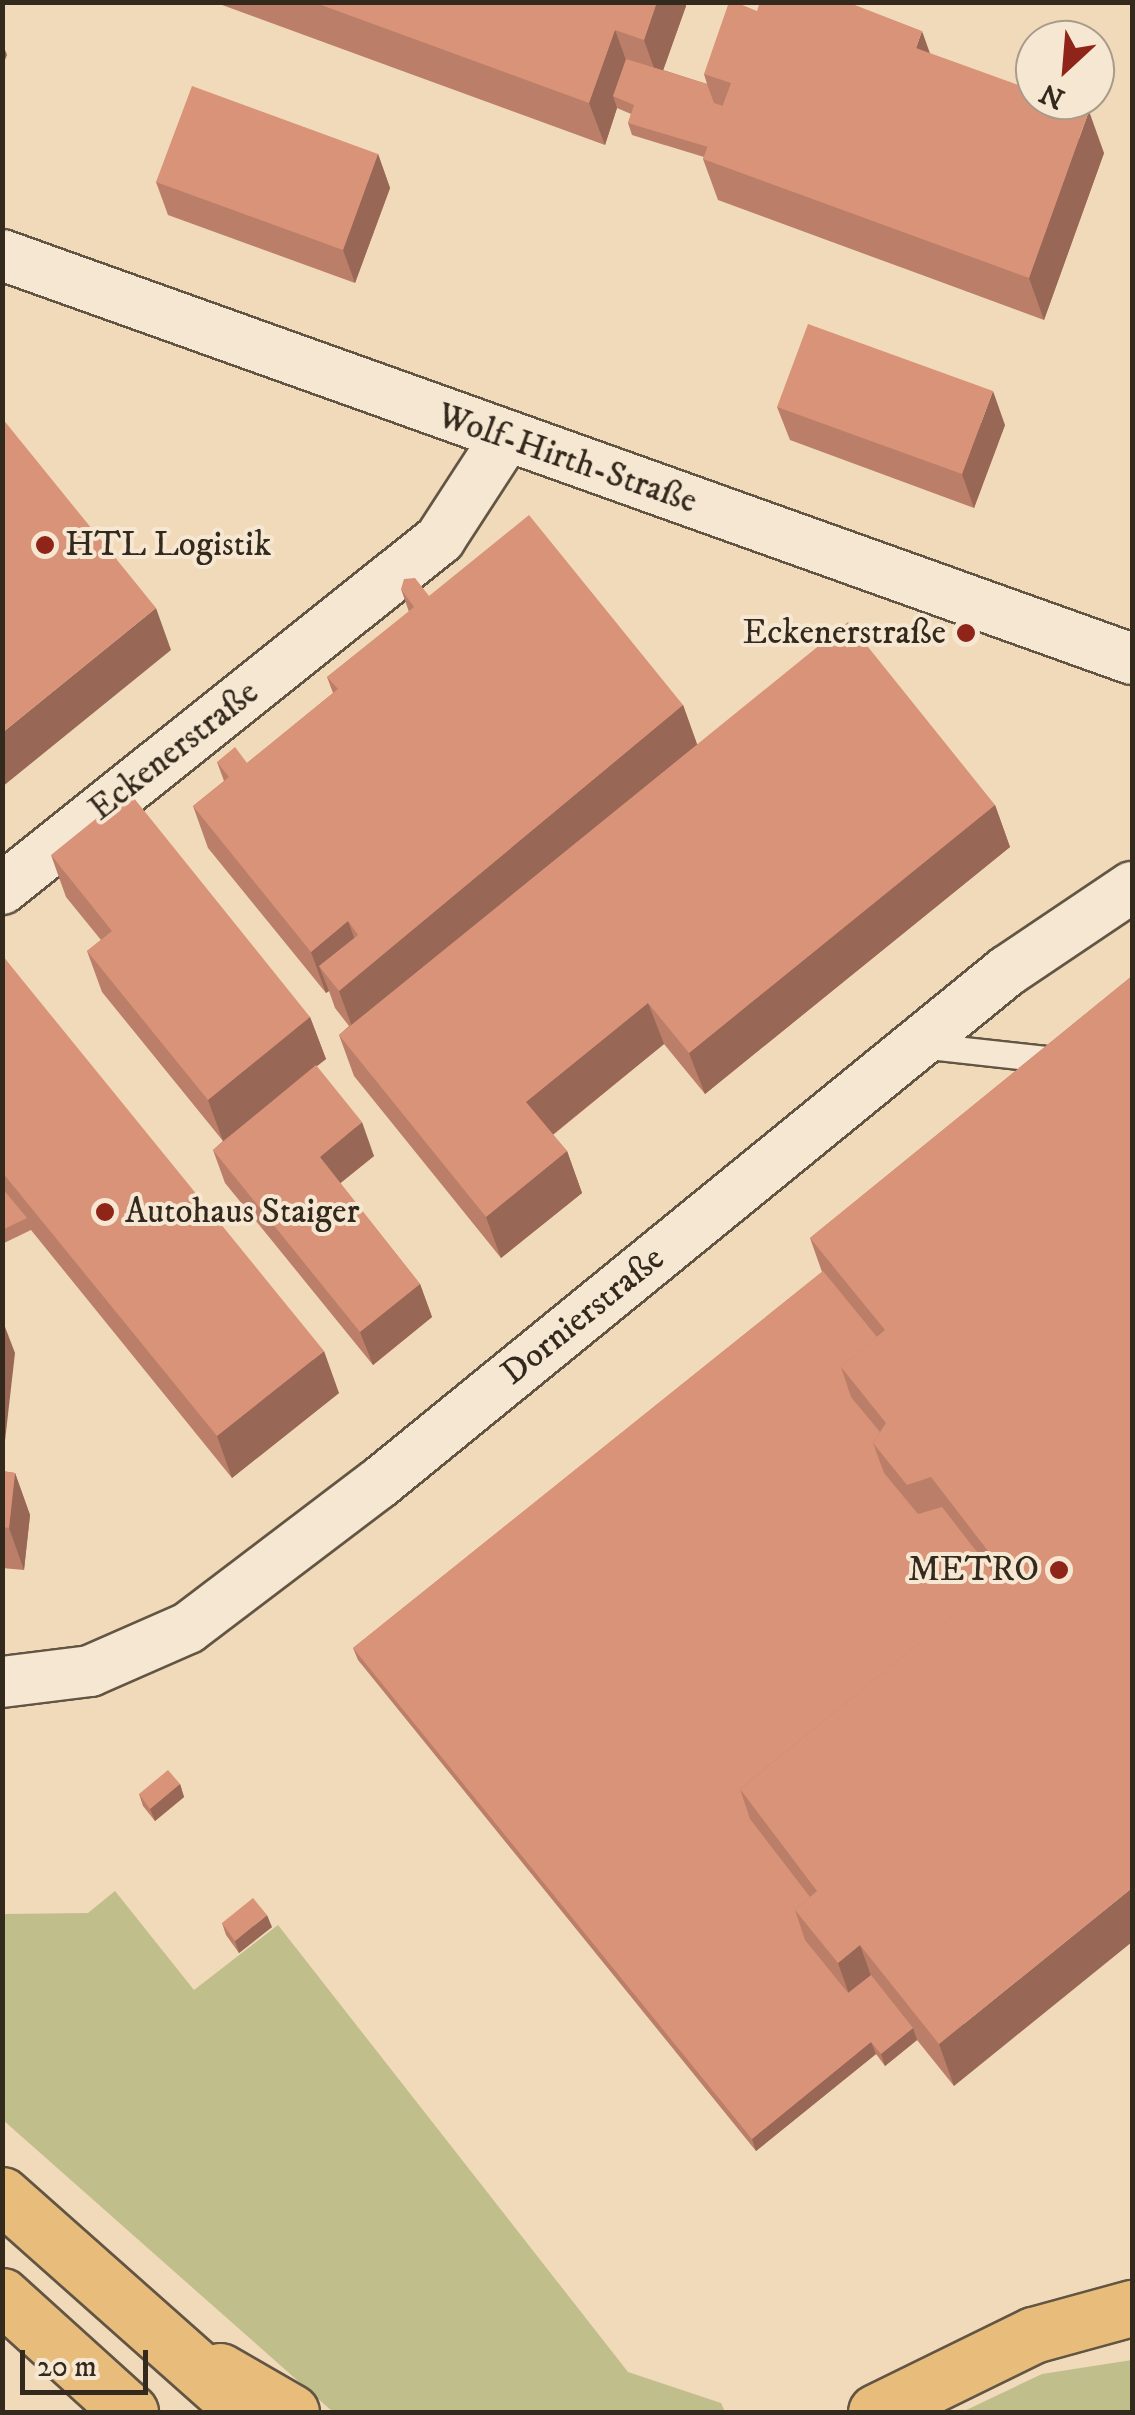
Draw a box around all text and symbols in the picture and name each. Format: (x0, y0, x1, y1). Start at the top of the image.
north arrow (1015, 20, 1115, 120)
text: N (1035, 75, 1071, 116)
street label: Wolf-Hirth-Straße (432, 395, 702, 523)
place label: HTL Logistik (65, 524, 271, 566)
marker: HTL Logistik (34, 534, 56, 556)
place label: Eckenerstraße (742, 612, 946, 654)
marker: Eckenerstraße (955, 622, 977, 644)
street label: Eckenerstraße (81, 672, 267, 830)
place label: Autohaus Staiger (125, 1191, 360, 1233)
marker: Autohaus Staiger (94, 1201, 116, 1223)
street label: Dornierstraße (493, 1238, 673, 1394)
place label: METRO (908, 1549, 1039, 1591)
marker: METRO (1048, 1559, 1070, 1581)
scale bar (25, 2330, 152, 2392)
text: 20 m (37, 2349, 97, 2386)

